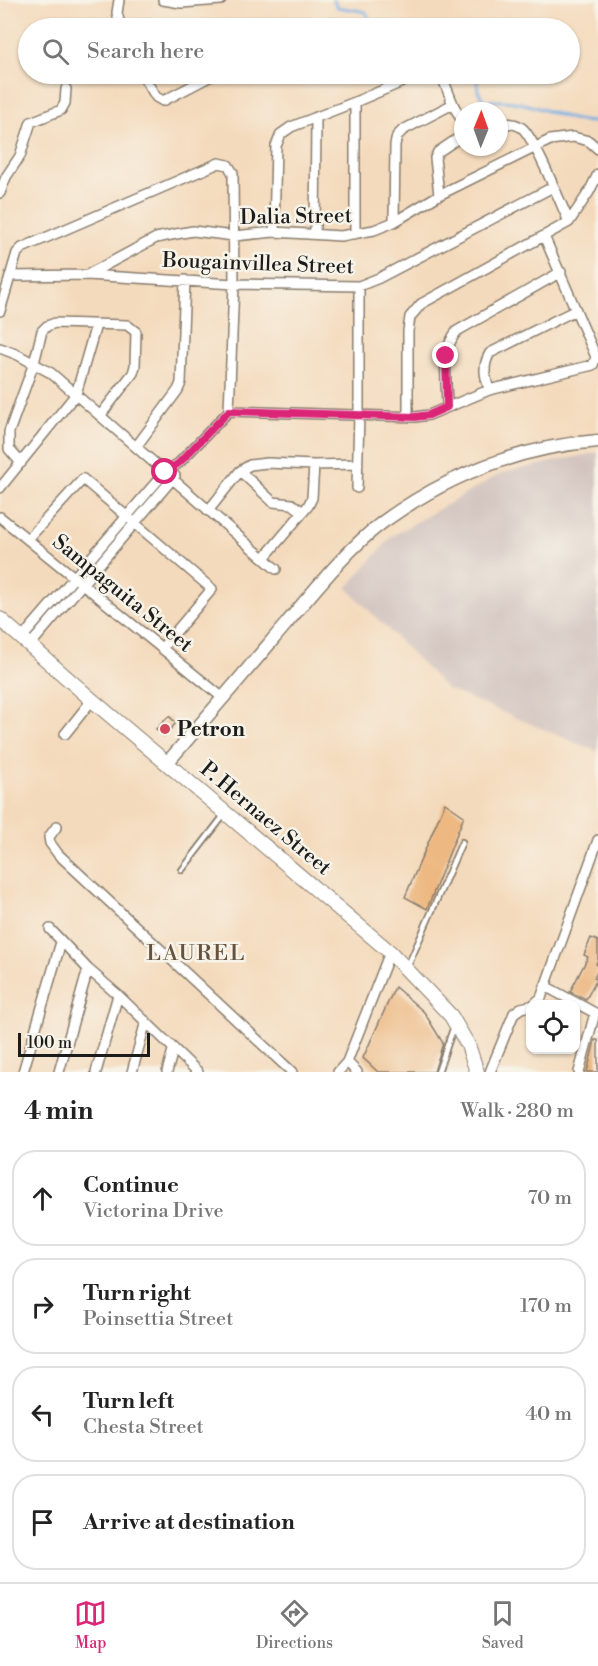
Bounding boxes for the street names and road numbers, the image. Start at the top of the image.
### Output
street label: Dalia Street [240,203,353,231]
street label: Bougainvillea Street [161,248,355,280]
street label: Sampaguita Street [47,529,198,659]
street label: P. Hernaez Street [194,756,337,882]

